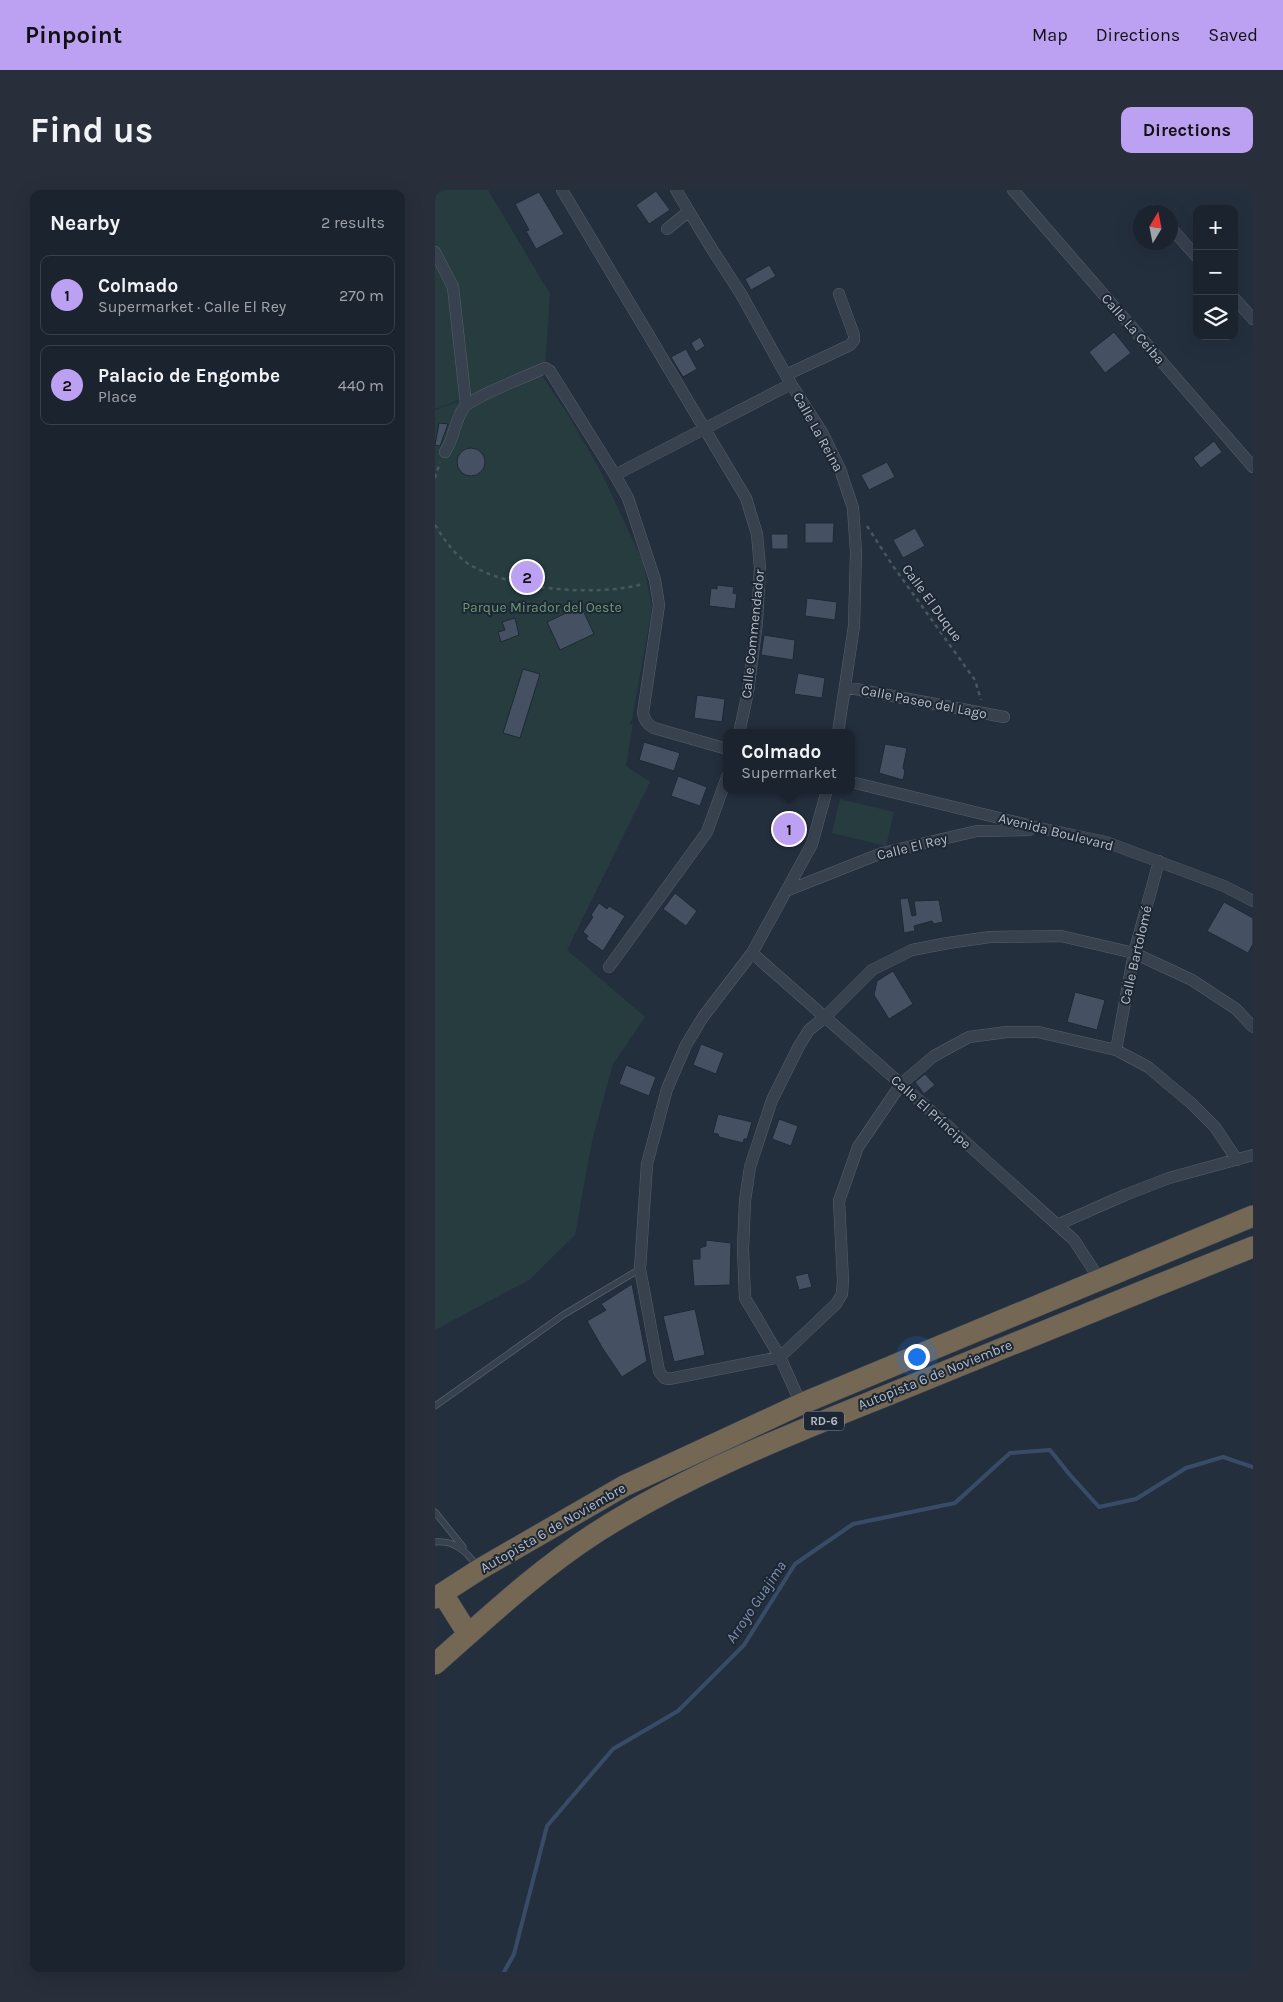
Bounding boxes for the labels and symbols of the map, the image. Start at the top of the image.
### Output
north arrow [1133,205,1178,250]
street label: Calle La Ceiba [1098,290,1168,368]
street label: Calle La Reina [789,389,847,475]
pin: 2 [511,558,543,596]
street label: Calle El Duque [898,561,966,645]
street label: Calle Commendador [738,568,768,699]
park label: Parque Mirador del Oeste [462,599,622,616]
street label: Calle Paseo del Lago [859,681,989,723]
street label: Avenida Boulevard [997,809,1115,855]
pin: 1 [773,810,805,848]
street label: Calle El Rey [875,830,949,864]
street label: Calle Bartolomé [1116,904,1156,1006]
street label: Calle El Príncipe [887,1072,975,1152]
street label: Autopista 6 de Noviembre [855,1336,1015,1414]
your location [904,1344,930,1370]
road number: RD-6 [804,1412,844,1430]
street label: Autopista 6 de Noviembre [477,1479,629,1577]
water label: Arroyo Guajima [722,1557,790,1647]

